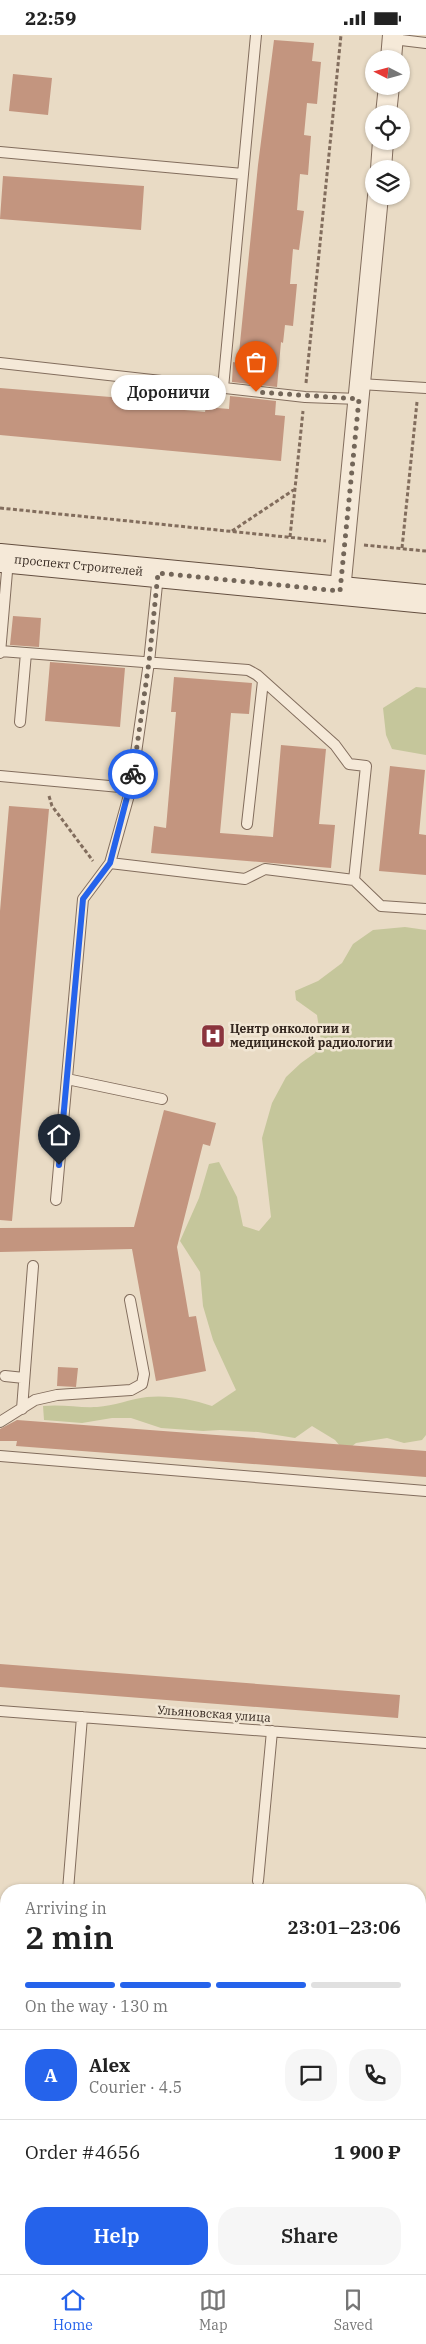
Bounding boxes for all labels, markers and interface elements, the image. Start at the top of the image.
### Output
text: 22:59 [25,6,76,30]
north arrow [365,50,410,95]
map controls [365,50,410,205]
button: locate [365,105,410,150]
button: layers [365,160,410,205]
pin [235,341,277,392]
icon: bag [242,348,270,376]
callout: Дороничи [111,375,226,409]
text: Дороничи [127,382,210,402]
street label: проспект Строителей [14,551,144,579]
courier [108,749,158,799]
icon: bike [119,760,147,788]
place label: Центр онкологии и медицинской радиологии [230,1021,393,1050]
hospital icon: Центр онкологии и медицинской радиологии [200,1023,226,1049]
pin [38,1114,80,1165]
icon: home [45,1121,73,1149]
street label: Ульяновская улица [157,1702,272,1725]
text: Arriving in [25,1898,107,1918]
text: 23:01–23:06 [287,1915,401,1939]
text: 2 min [25,1916,114,1958]
text: On the way · 130 m [25,1996,168,2016]
button: chat [285,2049,337,2101]
button: phone [349,2049,401,2101]
text: Alex [89,2053,130,2077]
text: A [44,2063,58,2087]
text: Courier · 4.5 [89,2077,182,2097]
text: Order #4656 [25,2140,140,2164]
text: 1 900 ₽ [334,2140,401,2164]
button: Help [25,2207,208,2265]
button: Share [218,2207,401,2265]
tab: Home [53,2286,93,2334]
tab: Map [199,2286,228,2334]
tab: Saved [334,2286,373,2334]

